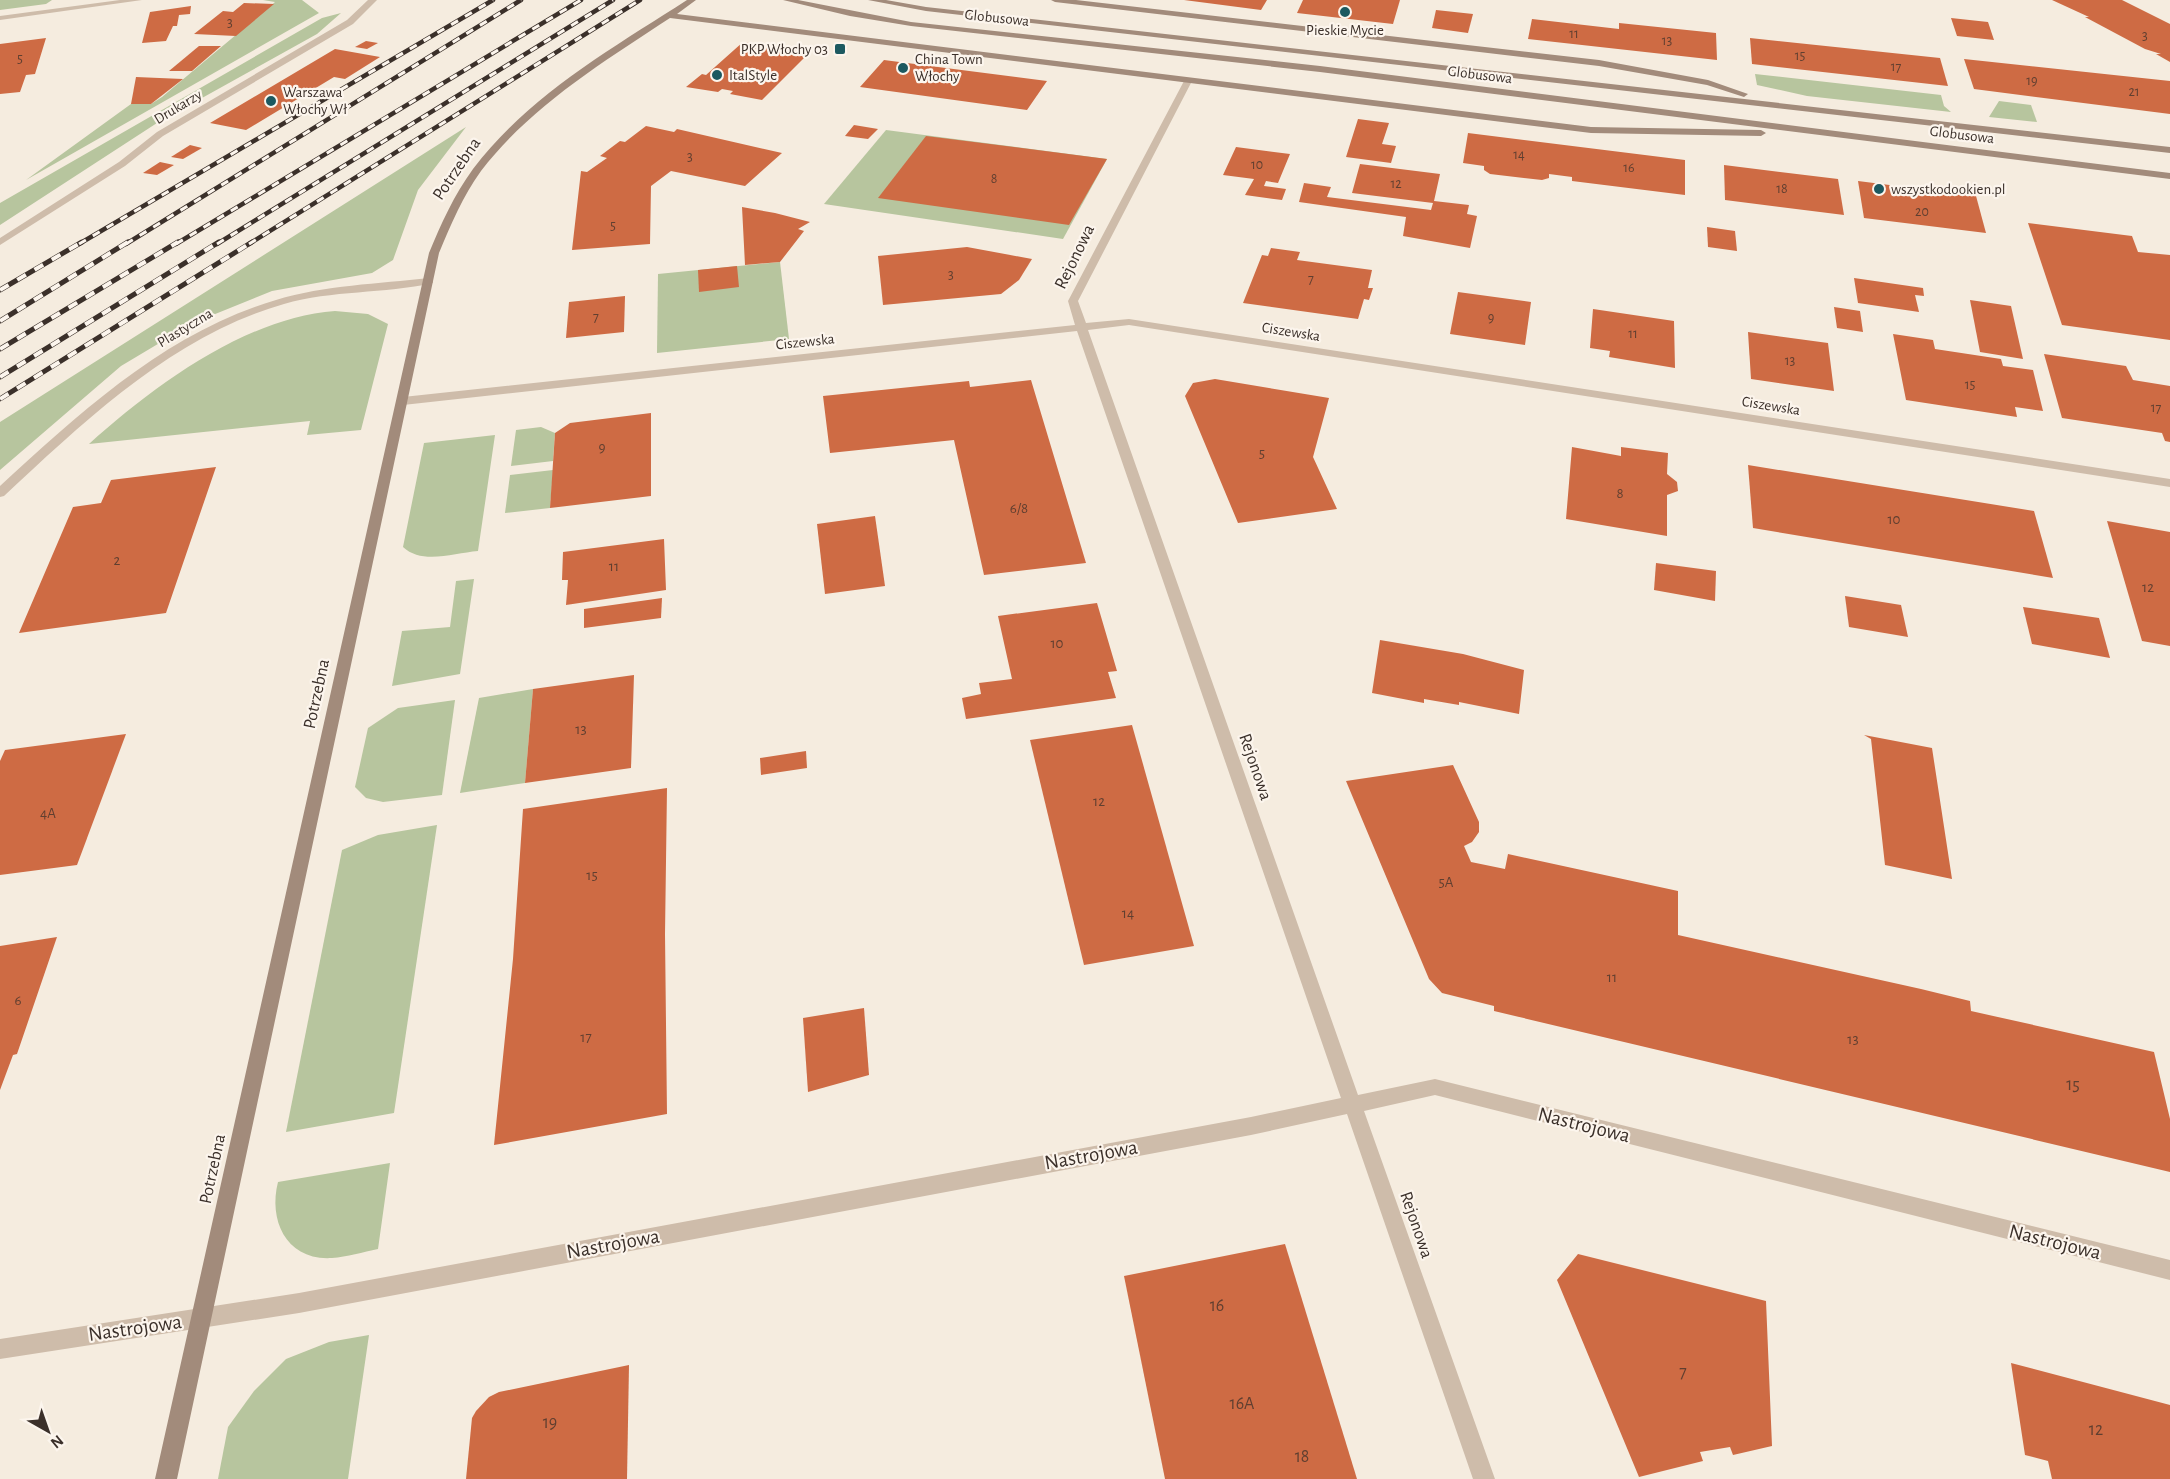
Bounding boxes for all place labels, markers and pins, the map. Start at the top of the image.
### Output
marker: Pieskie Mycie [1338,5,1352,19]
place label: Pieskie Mycie [1306,23,1384,38]
place label: PKP Włochy 03 [741,42,828,57]
marker: PKP Włochy 03 [833,42,847,56]
place label: China Town Włochy [915,52,983,84]
marker: China Town Włochy [896,61,910,75]
marker: ItalStyle [710,68,724,82]
place label: ItalStyle [729,68,777,83]
place label: Warszawa Włochy Wł [283,85,347,117]
marker: Warszawa Włochy Wł [264,94,278,108]
marker: wszystkodookien.pl [1872,182,1886,196]
place label: wszystkodookien.pl [1891,182,2005,197]

